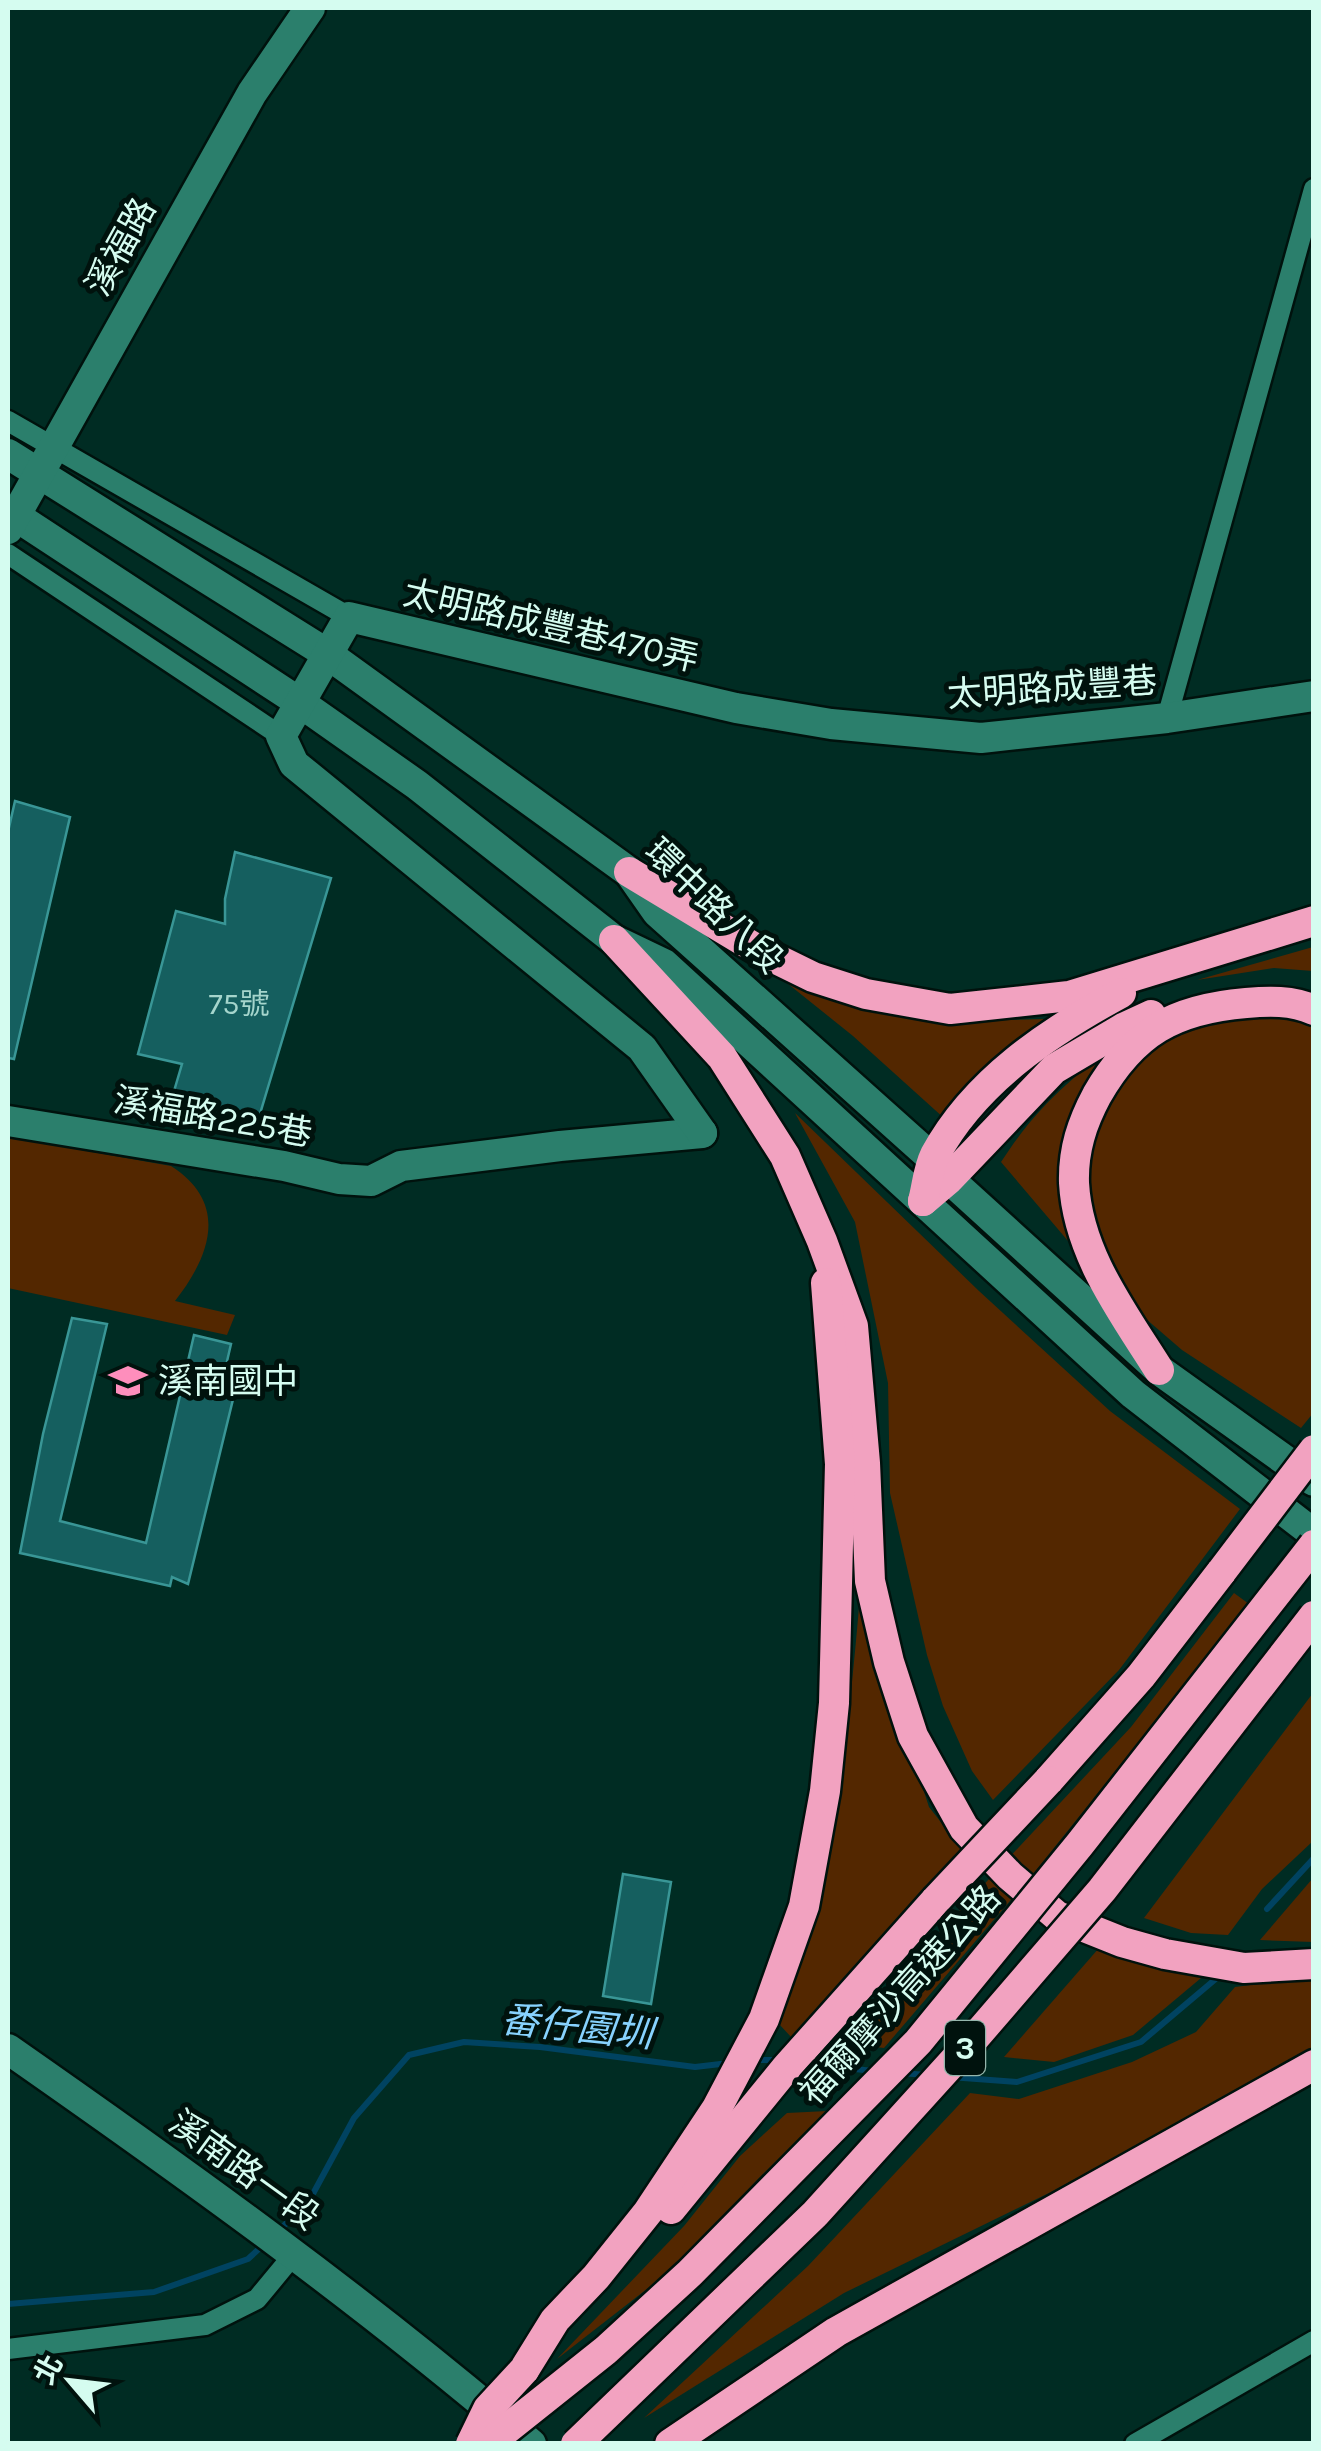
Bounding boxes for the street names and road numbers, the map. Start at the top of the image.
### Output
street label: 溪福路 [78,191,164,303]
street label: 太明路成豐巷470弄 [399,572,703,680]
street label: 太明路成豐巷 [946,660,1158,716]
street label: 環中路八段 [637,830,791,982]
street label: 溪福路225巷 [111,1079,315,1155]
street label: 福爾摩沙高速公路 [791,1877,1009,2113]
road number: 3 [945,2021,985,2075]
street label: 溪南路一段 [161,2102,327,2238]

